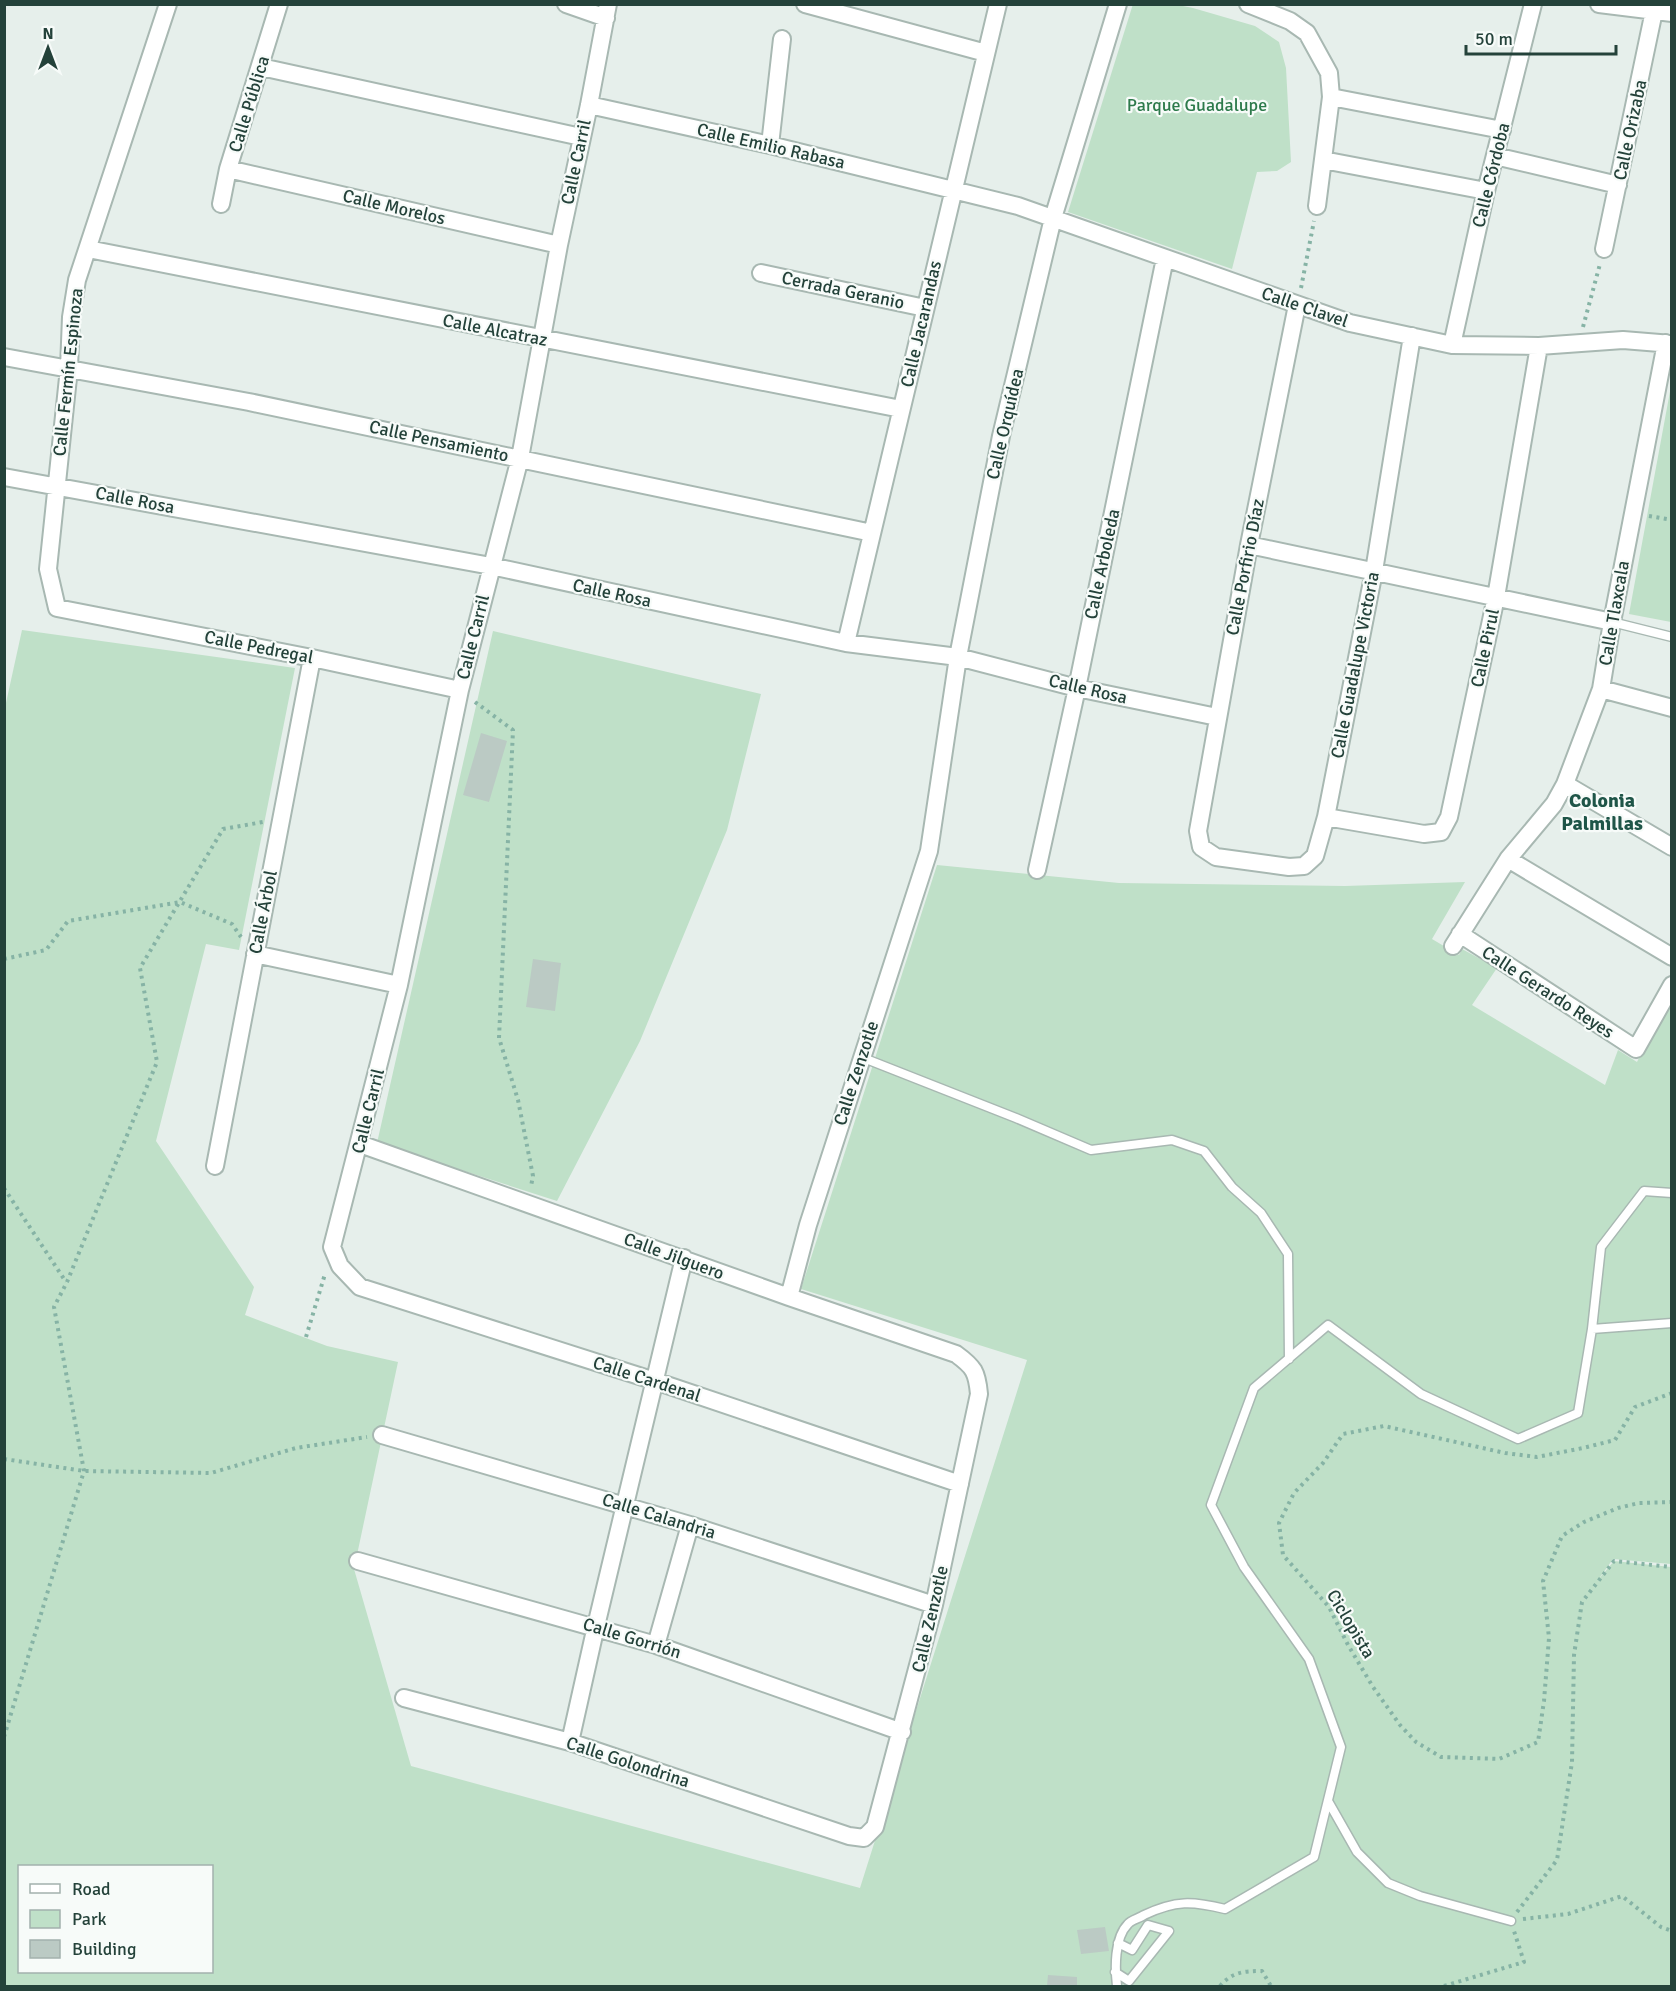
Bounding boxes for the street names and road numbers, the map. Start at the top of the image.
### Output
street label: Calle Pública [224,53,274,155]
street label: Calle Orizaba [1609,78,1651,182]
street label: Calle Carril [556,117,596,207]
street label: Calle Emilio Rabasa [695,118,847,174]
street label: Calle Córdoba [1467,120,1515,230]
street label: Calle Morelos [341,185,448,230]
street label: Calle Jacarandas [896,258,946,389]
street label: Cerrada Geranio [780,266,906,314]
street label: Calle Clavel [1259,282,1351,332]
street label: Calle Fermín Espinoza [48,287,88,457]
street label: Calle Alcatraz [441,309,549,351]
street label: Calle Orquídea [982,366,1028,482]
street label: Calle Pensamiento [367,415,511,467]
street label: Calle Rosa [94,482,176,518]
street label: Calle Porfirio Díaz [1221,497,1269,637]
street label: Calle Arboleda [1080,507,1124,621]
street label: Calle Tlaxcala [1594,559,1634,667]
street label: Calle Guadalupe Victoria [1326,570,1384,760]
street label: Calle Rosa [571,574,653,612]
street label: Calle Carril [452,592,494,682]
street label: Calle Pirul [1466,607,1504,689]
street label: Calle Pedregal [203,626,315,668]
street label: Calle Rosa [1047,669,1129,709]
street label: Calle Árbol [244,868,282,956]
street label: Calle Gerardo Reyes [1478,941,1618,1043]
street label: Calle Zenzotle [829,1018,883,1128]
street label: Calle Carril [347,1066,389,1156]
street label: Calle Jilguero [621,1228,727,1284]
street label: Calle Cardenal [590,1351,704,1407]
street label: Calle Calandria [600,1488,718,1544]
street label: Calle Zenzotle [907,1563,953,1675]
street label: Ciclopista [1322,1586,1380,1662]
street label: Calle Gorrión [580,1613,684,1663]
street label: Calle Golondrina [563,1732,693,1792]

